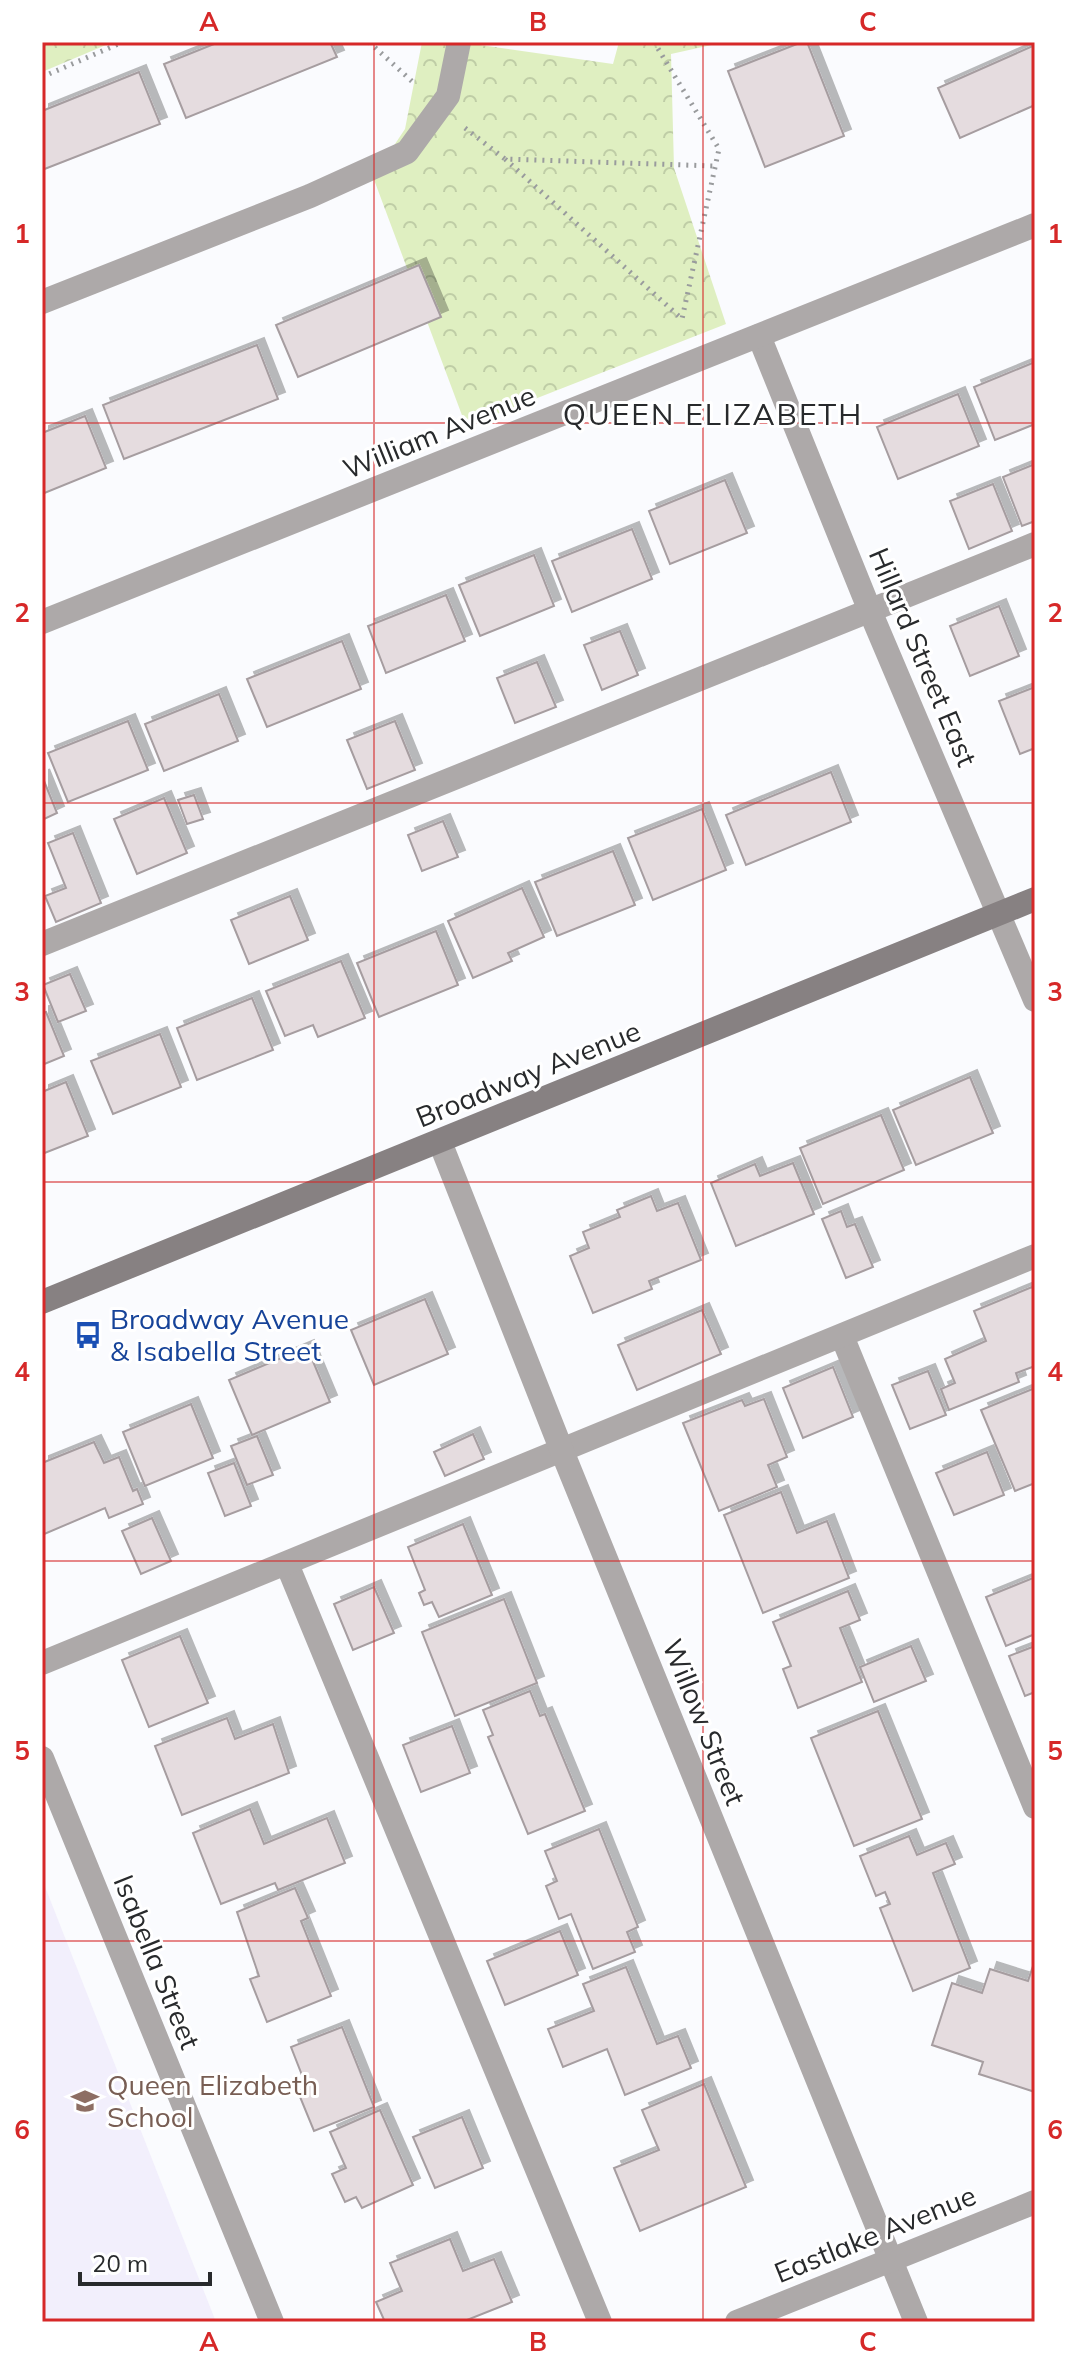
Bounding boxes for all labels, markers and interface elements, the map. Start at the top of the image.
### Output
text: A [199,5,219,38]
text: B [529,5,547,38]
text: C [859,5,877,38]
text: 1 [14,217,30,250]
text: 1 [1047,217,1063,250]
street label: William Avenue [338,377,540,486]
district label: QUEEN ELIZABETH [563,395,863,433]
street label: Hillard Street East [862,542,985,771]
text: 2 [14,596,30,629]
text: 2 [1047,596,1063,629]
text: 3 [14,975,30,1008]
text: 3 [1047,975,1063,1008]
street label: Broadway Avenue [410,1013,645,1135]
place label: Broadway Avenue & Isabella Street [110,1301,349,1368]
bus stop icon: Broadway Avenue & Isabella Street [73,1320,103,1350]
text: 4 [14,1355,30,1388]
text: 4 [1047,1355,1063,1388]
street label: Willow Street [655,1634,754,1810]
text: 5 [14,1734,30,1767]
text: 5 [1047,1734,1063,1767]
street label: Isabella Street [107,1870,208,2054]
place label: Queen Elizabeth School [107,2067,318,2134]
school or university icon: Queen Elizabeth School [70,2086,100,2116]
text: 6 [14,2113,30,2146]
text: 6 [1047,2113,1063,2146]
street label: Eastlake Avenue [769,2177,981,2290]
scale bar [80,2236,210,2286]
text: 20 m [92,2248,148,2278]
text: A [199,2325,219,2358]
text: B [529,2325,547,2358]
text: C [859,2325,877,2358]

